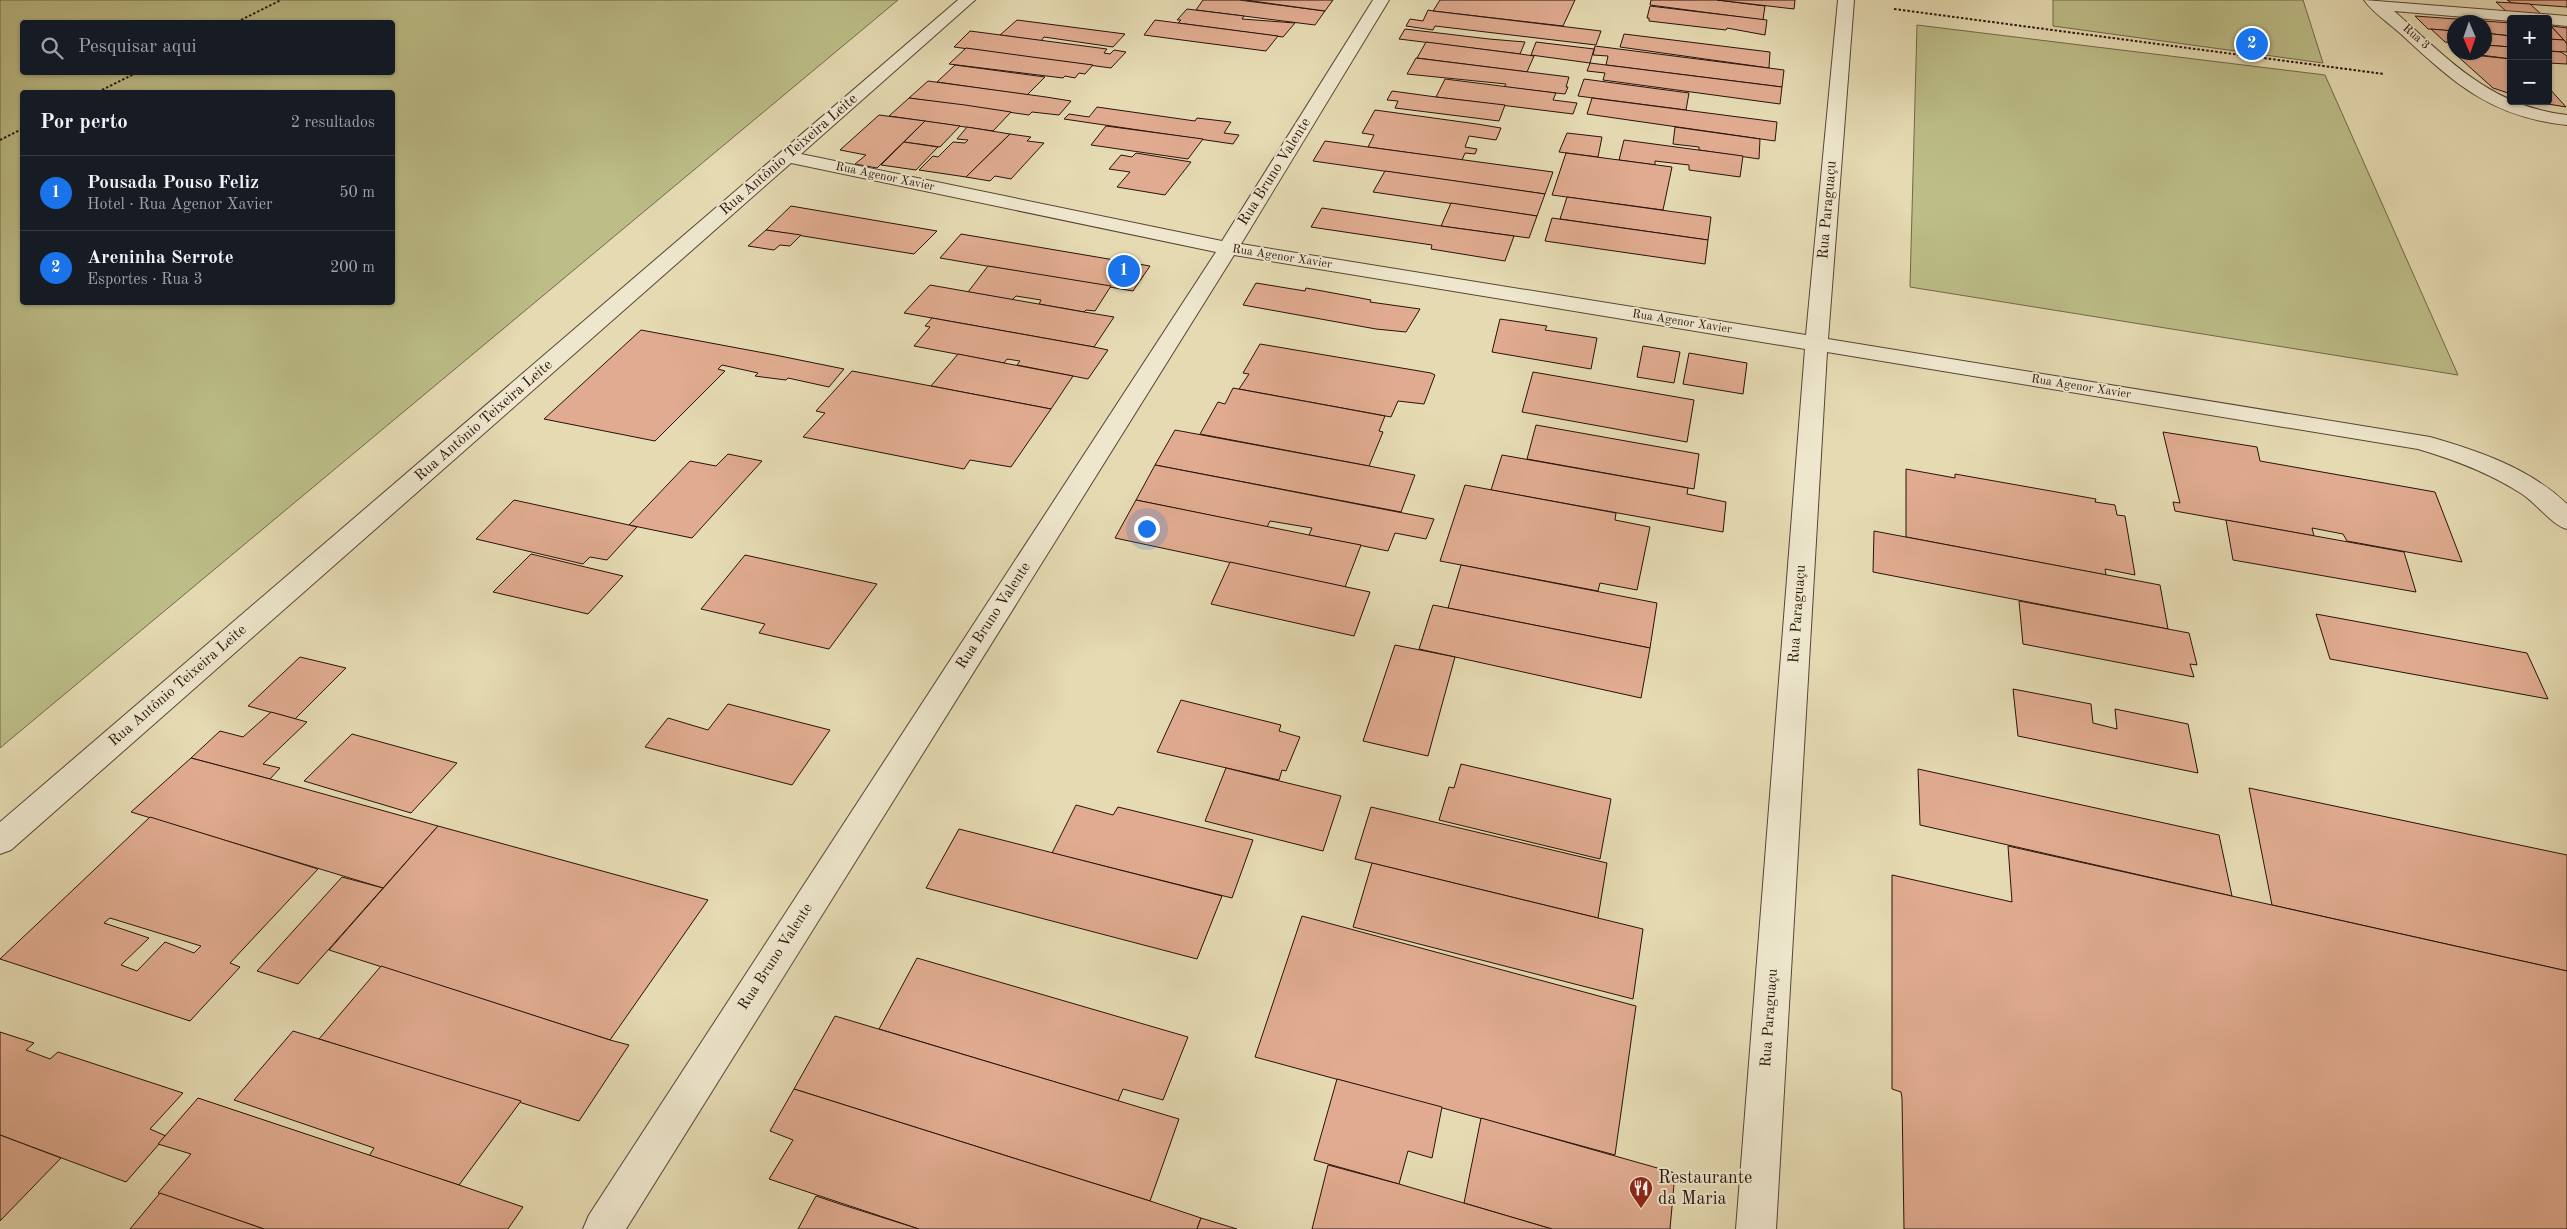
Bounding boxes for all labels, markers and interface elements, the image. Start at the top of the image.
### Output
north arrow [2447,15,2492,60]
map controls [2507,15,2552,105]
button: + [2507,15,2552,60]
search box [20,20,395,75]
street label: Rua 3 [2400,22,2432,52]
pin: 2 [2236,25,2268,63]
icon: search [38,34,66,62]
text: Pesquisar aqui [78,38,197,57]
button: − [2507,60,2552,105]
street label: Rua Antônio Teixeira Leite [718,91,861,219]
text: Por perto [40,112,128,133]
text: 2 resultados [291,115,375,131]
street label: Rua Bruno Valente [1236,116,1314,228]
street label: Rua Paraguaçu [1816,160,1840,260]
street label: Rua Agenor Xavier [834,161,936,193]
text: Pousada Pouso Feliz [87,174,259,193]
text: 1 [51,185,61,201]
text: 50 m [339,185,375,201]
text: Hotel · Rua Agenor Xavier [87,197,273,213]
street label: Rua Agenor Xavier [1231,243,1333,271]
text: Areninha Serrote [87,249,234,268]
pin: 1 [1108,252,1140,290]
text: 2 [51,260,61,276]
text: 200 m [330,260,375,276]
text: Esportes · Rua 3 [87,272,203,288]
street label: Rua Agenor Xavier [1631,308,1733,336]
street label: Rua Antônio Teixeira Leite [413,357,556,485]
street label: Rua Agenor Xavier [2030,373,2132,401]
your location [1134,516,1160,542]
street label: Rua Bruno Valente [954,560,1034,672]
street label: Rua Paraguaçu [1787,564,1809,664]
street label: Rua Antônio Teixeira Leite [107,622,250,750]
street label: Rua Bruno Valente [736,901,816,1013]
street label: Rua Paraguaçu [1759,968,1781,1068]
place label: Restaurante da Maria [1658,1169,1752,1208]
restaurant icon: Restaurante da Maria [1628,1175,1654,1209]

